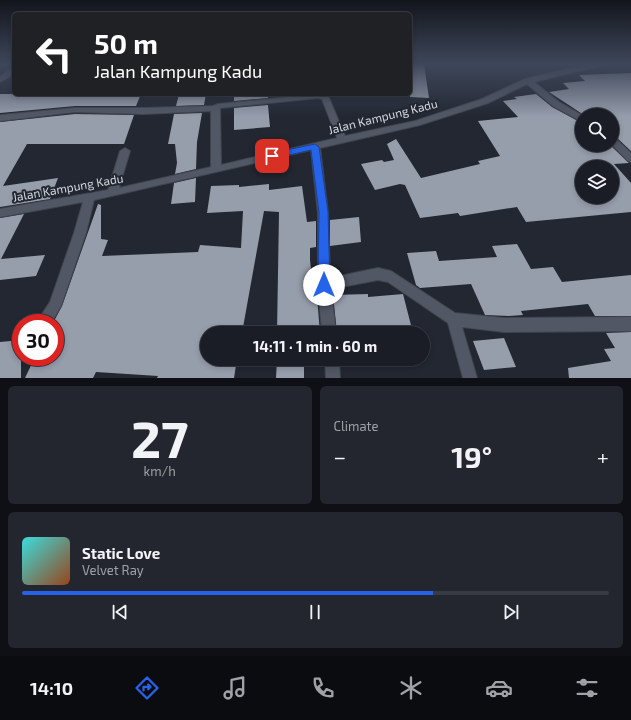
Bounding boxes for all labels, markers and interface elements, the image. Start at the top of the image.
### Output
text: 50 m [94,26,158,60]
icon: left [28,28,80,80]
text: Jalan Kampung Kadu [94,60,262,82]
street label: Jalan Kampung Kadu [327,96,439,136]
map controls [575,108,619,204]
button: search [575,108,619,152]
pin [255,139,289,173]
icon: arrive [261,145,283,167]
button: layers [575,160,619,204]
street label: Jalan Kampung Kadu [11,170,124,204]
position arrow [303,264,345,306]
speed limit sign: 30 [12,314,64,366]
text: 14:11 · 1 min · 60 m [253,337,377,355]
text: 27 [131,406,189,468]
text: Climate [334,418,378,434]
text: 19° [451,438,492,474]
text: − [334,443,346,469]
text: + [597,443,609,469]
text: km/h [144,463,176,479]
text: Static Love [82,544,160,562]
text: Velvet Ray [82,562,144,578]
icon: previous [109,601,131,623]
icon: pause [304,601,326,623]
icon: next [500,601,522,623]
icon: directions [133,674,161,702]
icon: music [221,674,249,702]
icon: phone [309,674,337,702]
icon: climate [397,674,425,702]
icon: car [485,674,513,702]
icon: filters [573,674,601,702]
text: 14:10 [30,677,73,699]

